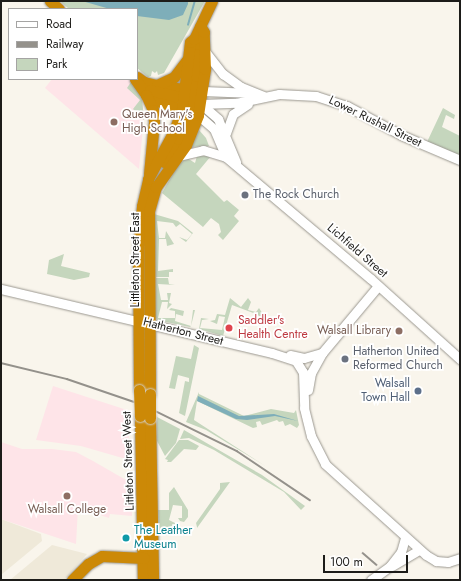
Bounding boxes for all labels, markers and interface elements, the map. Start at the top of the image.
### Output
legend [8,8,138,80]
text: Road [46,15,72,33]
text: Railway [46,35,84,53]
text: Park [46,55,67,73]
street label: Lower Rushall Street [326,93,424,151]
place label: Queen Mary's High School [122,108,192,136]
marker: Queen Mary's High School [109,117,119,127]
place label: The Rock Church [253,188,339,202]
marker: The Rock Church [240,190,250,200]
street label: Littleton Street East [129,213,143,307]
street label: Lichfield Street [324,221,390,281]
place label: Saddler's Health Centre [238,314,308,342]
street label: Hatherton Street [142,315,224,349]
marker: Saddler's Health Centre [223,322,235,334]
place label: Walsall Library [317,324,391,338]
marker: Walsall Library [394,326,404,336]
place label: Hatherton United Reformed Church [353,345,443,373]
marker: Hatherton United Reformed Church [340,354,350,364]
place label: Walsall Town Hall [361,377,410,405]
marker: Walsall Town Hall [413,386,423,396]
street label: Littleton Street West [120,411,138,511]
marker: Walsall College [62,491,72,501]
place label: Walsall College [28,503,106,517]
place label: The Leather Museum [134,524,192,552]
marker: The Leather Museum [121,533,131,543]
scale bar [325,547,410,573]
text: 100 m [330,553,363,571]

